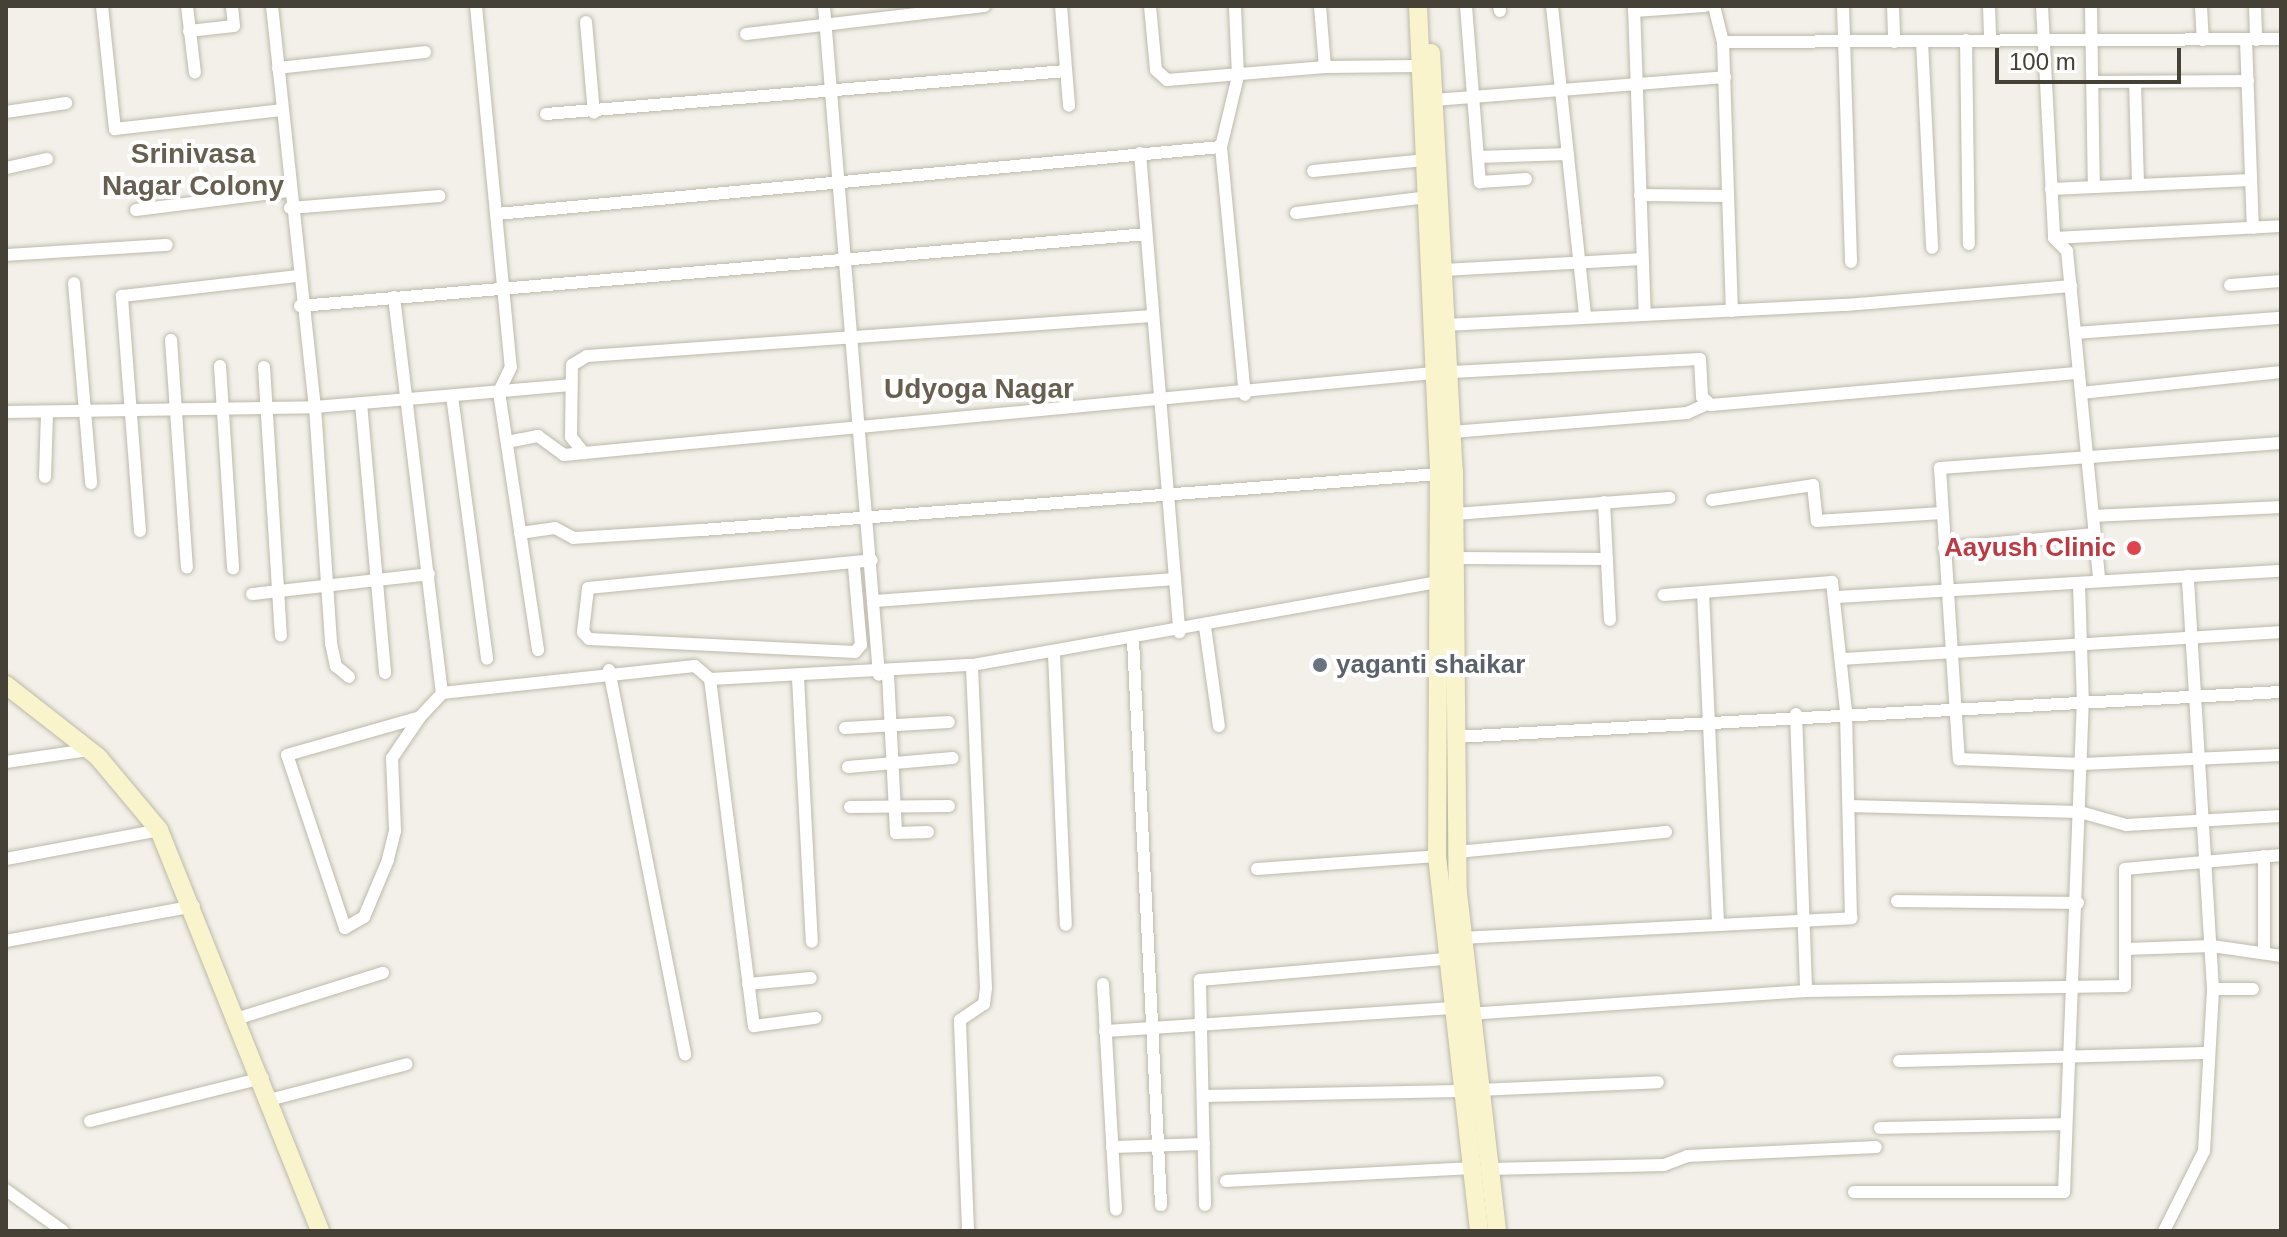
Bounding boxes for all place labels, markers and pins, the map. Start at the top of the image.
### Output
place label: Aayush Clinic [1944,532,2116,564]
marker: Aayush Clinic [2123,537,2145,559]
place label: yaganti shaikar [1336,649,1525,681]
marker: yaganti shaikar [1311,656,1329,674]

